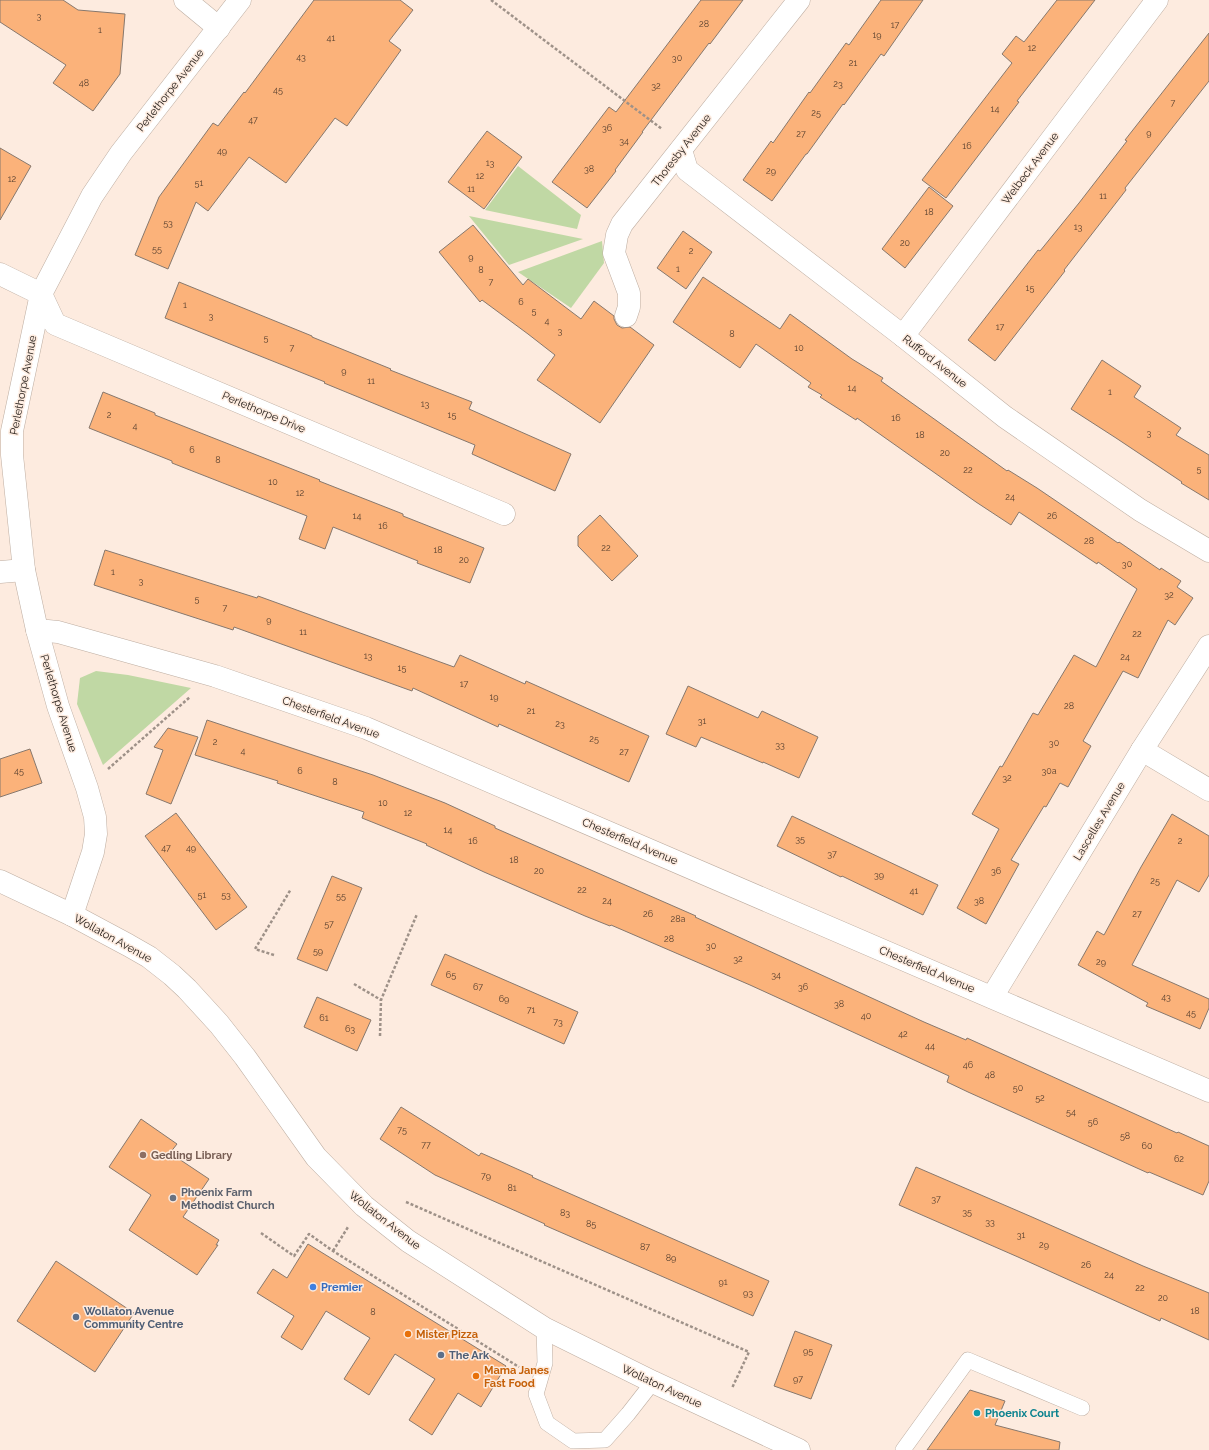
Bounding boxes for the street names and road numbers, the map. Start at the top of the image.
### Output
street label: Perlethorpe Avenue [134,46,207,134]
street label: Thoresby Avenue [649,111,714,189]
street label: Welbeck Avenue [999,129,1062,207]
street label: Rufford Avenue [900,332,970,391]
street label: Perlethorpe Avenue [7,334,40,436]
street label: Perlethorpe Drive [220,389,308,436]
street label: Perlethorpe Avenue [38,653,80,754]
street label: Chesterfield Avenue [280,694,382,741]
street label: Lascelles Avenue [1071,779,1128,863]
street label: Chesterfield Avenue [580,815,680,868]
street label: Wollaton Avenue [72,912,154,965]
street label: Chesterfield Avenue [877,943,977,996]
street label: Wollaton Avenue [346,1189,423,1253]
street label: Wollaton Avenue [620,1362,704,1411]

